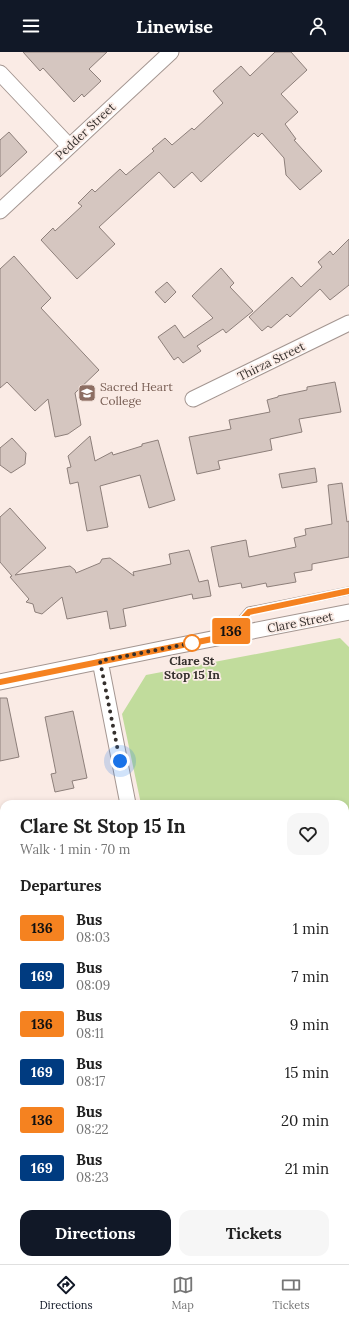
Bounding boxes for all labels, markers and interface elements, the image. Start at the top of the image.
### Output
icon: menu [20,15,42,37]
text: Linewise [136,15,213,38]
icon: person [307,15,329,37]
street label: Pedder Street [52,99,118,163]
street label: Thirza Street [235,338,307,384]
place label: Sacred Heart College [100,379,173,408]
school or university icon: Sacred Heart College [77,383,97,403]
street label: Clare Street [266,608,334,636]
line badge: 136 [208,618,254,644]
text: 136 [220,622,242,640]
marker: Clare St Stop 15 In [183,634,201,652]
place label: Clare St Stop 15 In [164,653,220,682]
your location [110,751,130,771]
button: heart [287,813,329,855]
text: Clare St Stop 15 In [20,814,186,838]
text: Walk · 1 min · 70 m [20,841,130,858]
text: Departures [20,876,101,895]
text: Bus [76,910,102,929]
text: 136 [31,919,53,937]
text: 1 min [293,919,329,938]
text: 08:03 [76,929,110,946]
text: Bus [76,958,102,977]
text: 169 [31,967,53,985]
text: 7 min [291,967,329,986]
text: 08:09 [76,977,110,994]
text: Bus [76,1006,102,1025]
text: 136 [31,1015,53,1033]
text: 9 min [290,1015,329,1034]
text: 08:11 [76,1025,104,1042]
text: Bus [76,1054,102,1073]
text: 169 [31,1063,53,1081]
text: 15 min [285,1063,329,1082]
text: 08:17 [76,1073,105,1090]
text: Bus [76,1102,102,1121]
text: 136 [31,1111,53,1129]
text: 20 min [281,1111,329,1130]
text: 08:22 [76,1121,109,1138]
text: Bus [76,1150,102,1169]
text: 169 [31,1159,53,1177]
text: 21 min [285,1159,329,1178]
text: 08:23 [76,1169,109,1186]
button: Directions [20,1210,171,1256]
button: Tickets [179,1210,329,1256]
tab: Directions [39,1274,93,1312]
tab: Map [171,1274,194,1312]
tab: Tickets [273,1274,310,1312]

